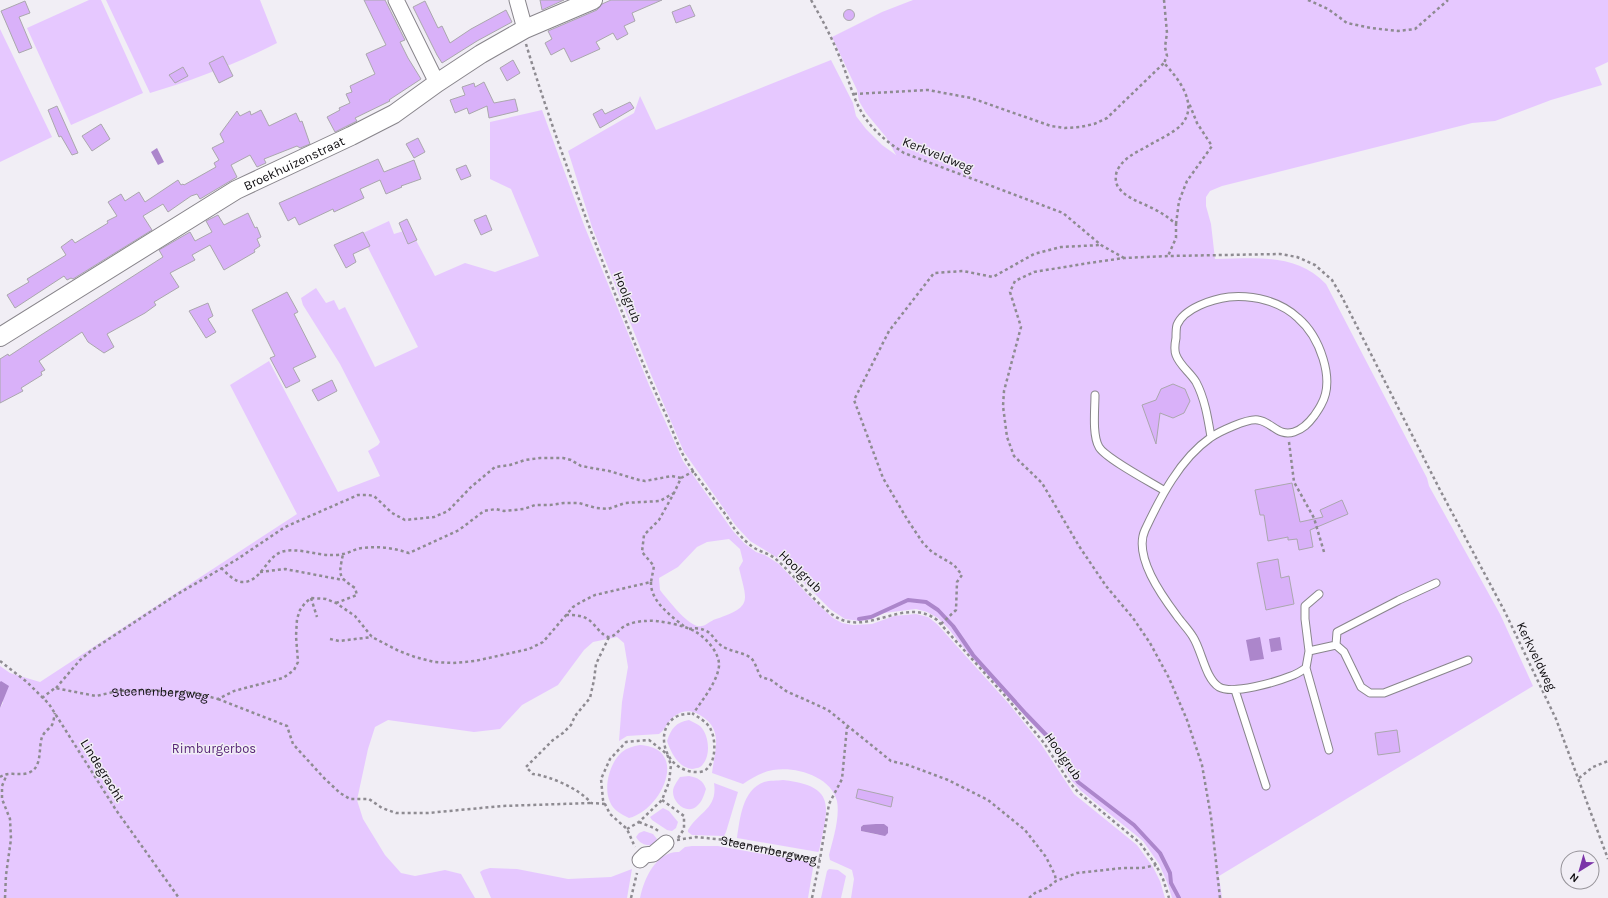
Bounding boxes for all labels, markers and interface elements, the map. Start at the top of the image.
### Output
street label: Broekhuizenstraat [241,133,347,193]
street label: Kerkveldweg [900,134,976,176]
street label: Hoolgrub [610,269,645,325]
street label: Hoolgrub [776,547,825,596]
street label: Kerkveldweg [1513,619,1560,694]
street label: Steenenbergweg [110,683,211,705]
street label: Hoolgrub [1042,730,1085,783]
street label: Lindegracht [77,736,128,804]
park label: Rimburgerbos [172,741,256,756]
street label: Steenenbergweg [720,833,818,867]
north arrow [1560,850,1600,890]
text: N [1567,870,1581,885]

